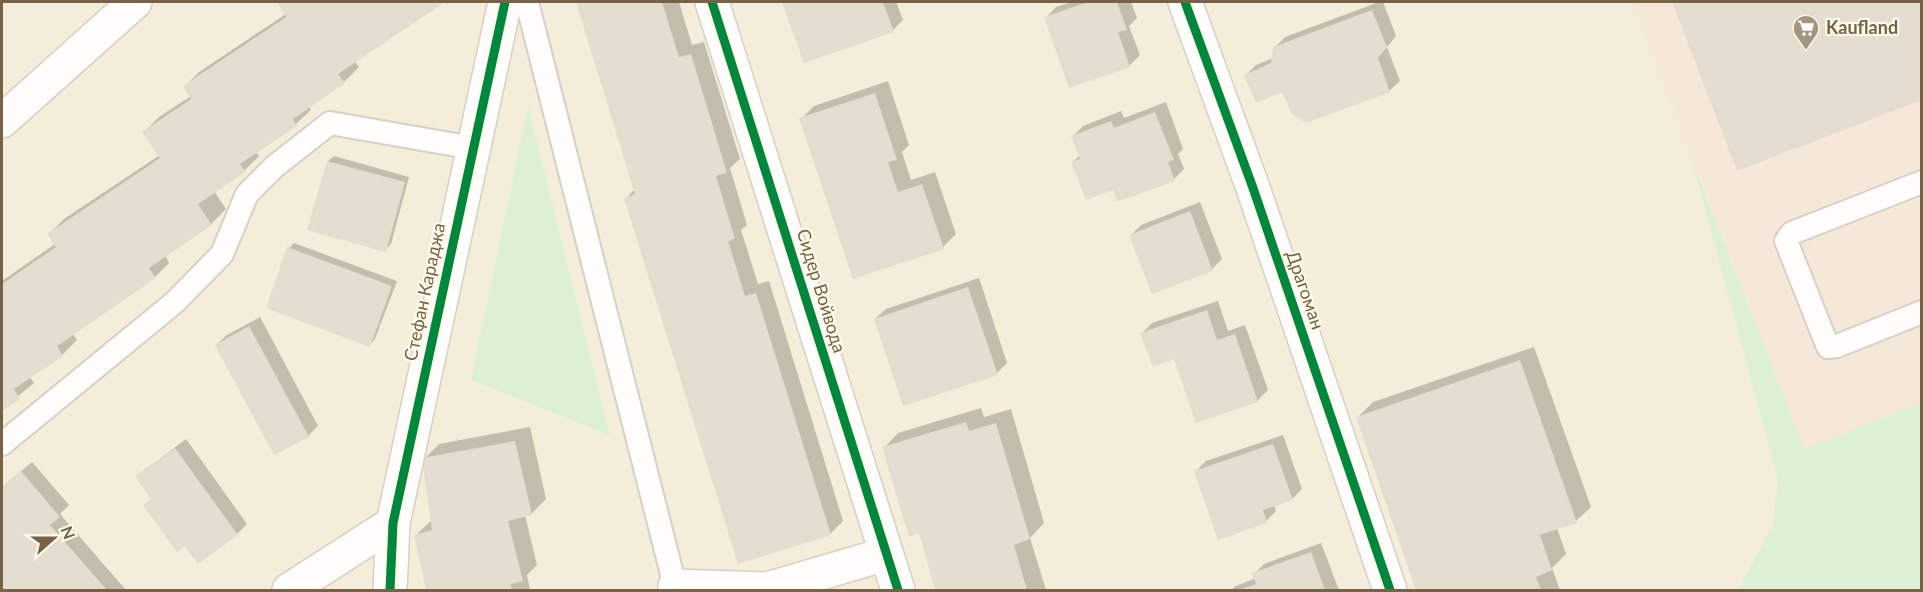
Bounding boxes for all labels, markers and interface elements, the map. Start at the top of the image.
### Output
supermarket icon: Kaufland [1791,13,1821,51]
place label: Kaufland [1826,16,1898,38]
street label: Стефан Караджа [399,221,449,363]
street label: Сидер Войвода [793,226,851,355]
street label: Драгоман [1282,247,1330,332]
north arrow [24,508,84,568]
text: N [57,523,80,542]

